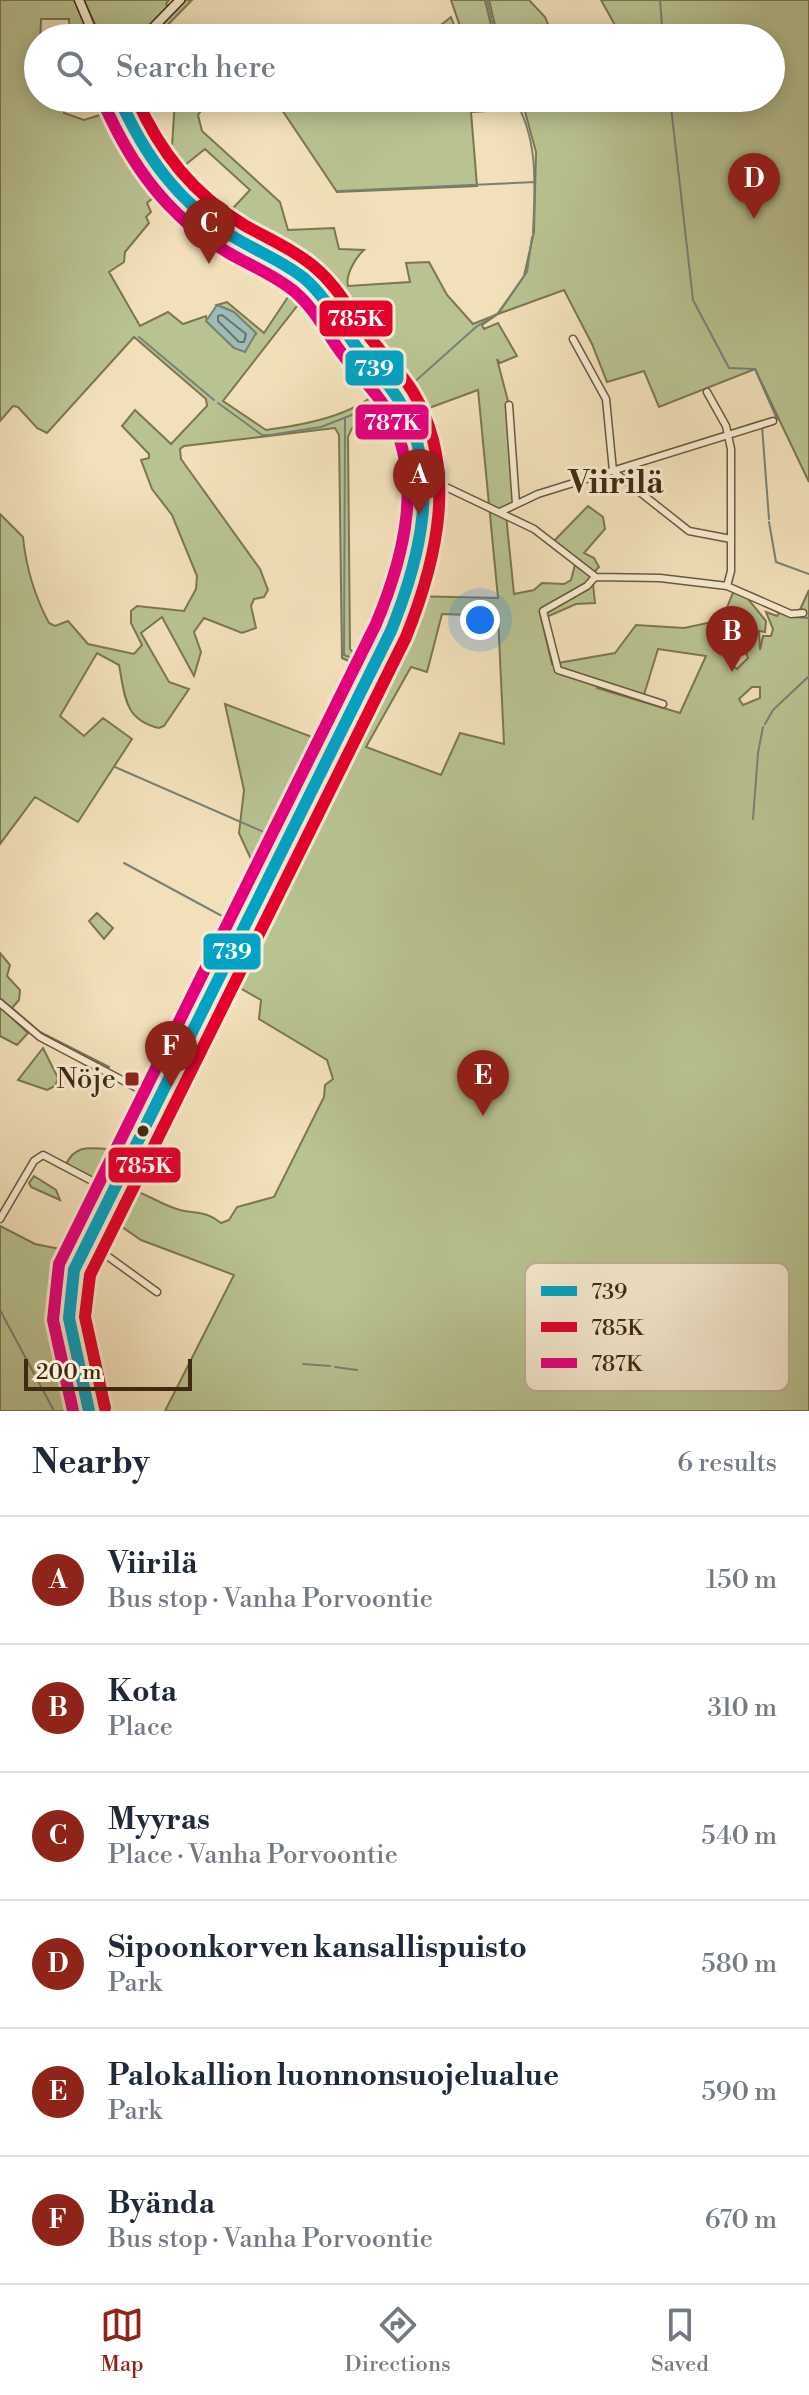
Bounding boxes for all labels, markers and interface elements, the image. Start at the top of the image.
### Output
search box [24,24,785,112]
icon: search [52,46,96,90]
text: Search here [116,49,276,87]
pin: D [728,153,780,219]
pin: C [183,198,235,264]
line badge: 785K [318,299,394,338]
text: 785K [327,306,386,333]
line badge: 739 [344,349,405,387]
text: 739 [354,356,394,383]
line badge: 787K [354,403,430,441]
text: 787K [363,410,422,437]
pin: A [393,449,445,515]
district label: Viirilä [567,463,664,503]
your location [460,600,500,640]
pin: B [706,606,758,672]
line badge: 739 [202,932,262,971]
text: 739 [212,939,252,966]
pin: F [145,1021,197,1087]
pin: E [457,1050,509,1116]
place label: Nöje [56,1062,116,1097]
marker: Nöje [123,1070,141,1088]
unlabelled marker [135,1123,151,1139]
line badge: 785K [107,1146,182,1184]
text: 785K [115,1153,174,1180]
legend [525,1263,789,1391]
text: 739 [591,1279,627,1306]
text: 785K [591,1315,645,1342]
text: 787K [591,1351,644,1378]
scale bar [24,1355,192,1391]
text: 200 m [36,1359,102,1386]
text: Nearby [32,1442,150,1484]
text: 6 results [677,1447,777,1479]
text: Viirilä [108,1545,197,1583]
text: A [49,1564,67,1596]
text: 150 m [706,1564,777,1596]
text: Bus stop · Vanha Porvoontie [108,1583,433,1615]
text: Kota [108,1673,177,1711]
text: B [48,1692,68,1724]
text: 310 m [708,1692,777,1724]
text: Place [108,1711,173,1743]
text: Myyras [108,1801,210,1839]
text: C [49,1820,67,1852]
text: 540 m [701,1820,777,1852]
text: Place · Vanha Porvoontie [108,1839,398,1871]
text: Sipoonkorven kansallispuisto [108,1929,527,1967]
text: D [48,1948,68,1980]
text: 580 m [701,1948,777,1980]
text: Park [108,1967,162,1999]
text: Palokallion luonnonsuojelualue [108,2057,559,2095]
text: E [49,2076,67,2108]
text: 590 m [702,2076,777,2108]
text: Park [108,2095,162,2127]
text: Byända [108,2185,215,2223]
text: F [49,2204,67,2236]
text: 670 m [705,2204,777,2236]
text: Bus stop · Vanha Porvoontie [108,2223,433,2255]
tab: Map [100,2303,144,2378]
tab: Directions [345,2303,451,2378]
tab: Saved [651,2303,709,2378]

